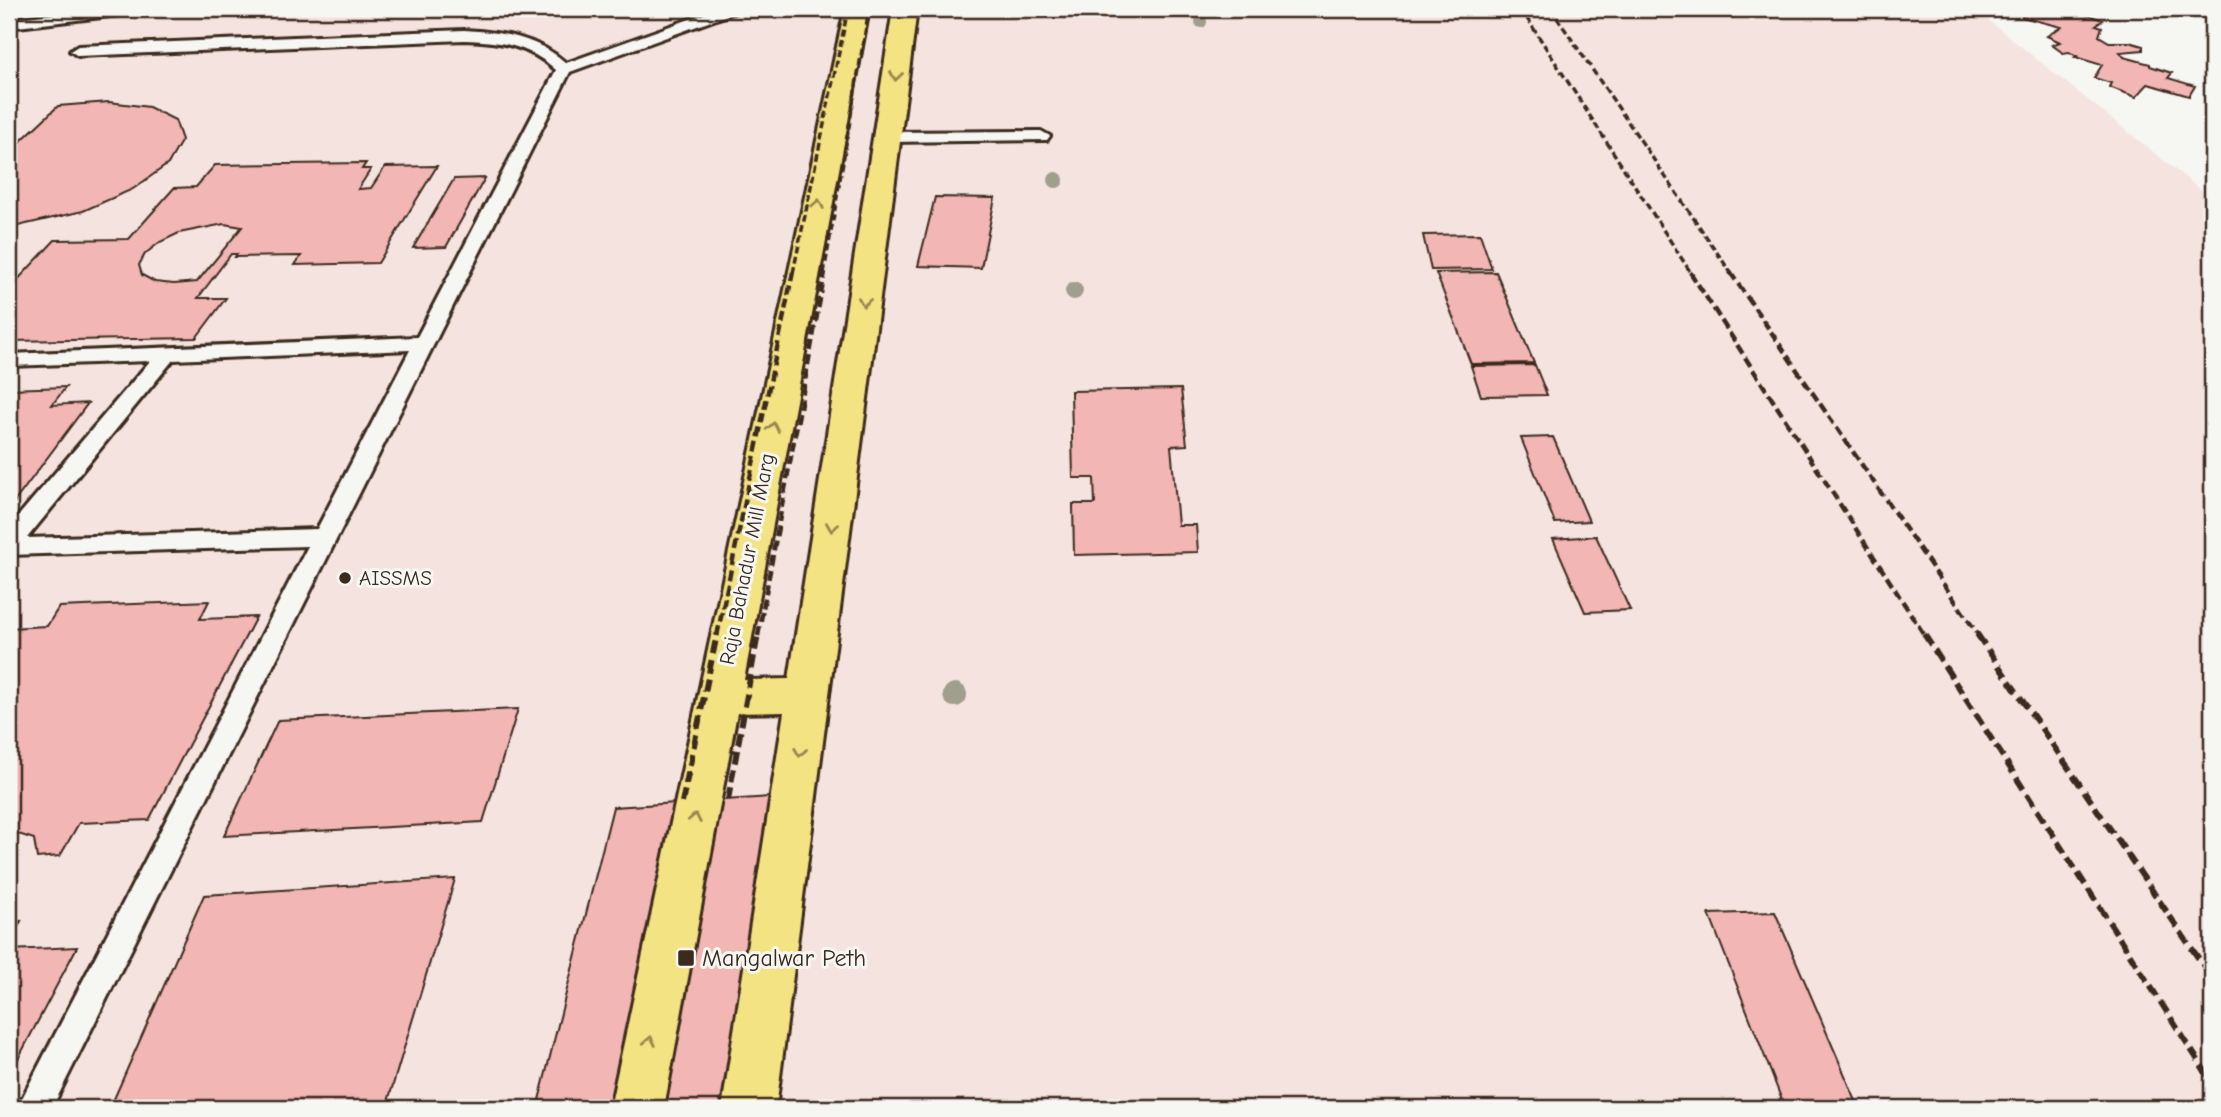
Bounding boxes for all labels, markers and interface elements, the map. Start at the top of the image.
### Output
one-way arrow [888,70,903,82]
one-way arrow [810,198,825,210]
one-way arrow [857,296,872,307]
one-way arrow [765,421,780,433]
street label: Raja Bahadur Mill Marg [715,451,779,667]
one-way arrow [824,521,839,533]
place label: AISSMS [359,566,432,590]
marker: AISSMS [337,570,353,586]
one-way arrow [792,746,807,758]
one-way arrow [687,812,702,824]
place label: Mangalwar Peth [702,944,866,972]
marker: Mangalwar Peth [676,948,696,968]
one-way arrow [642,1035,657,1047]

